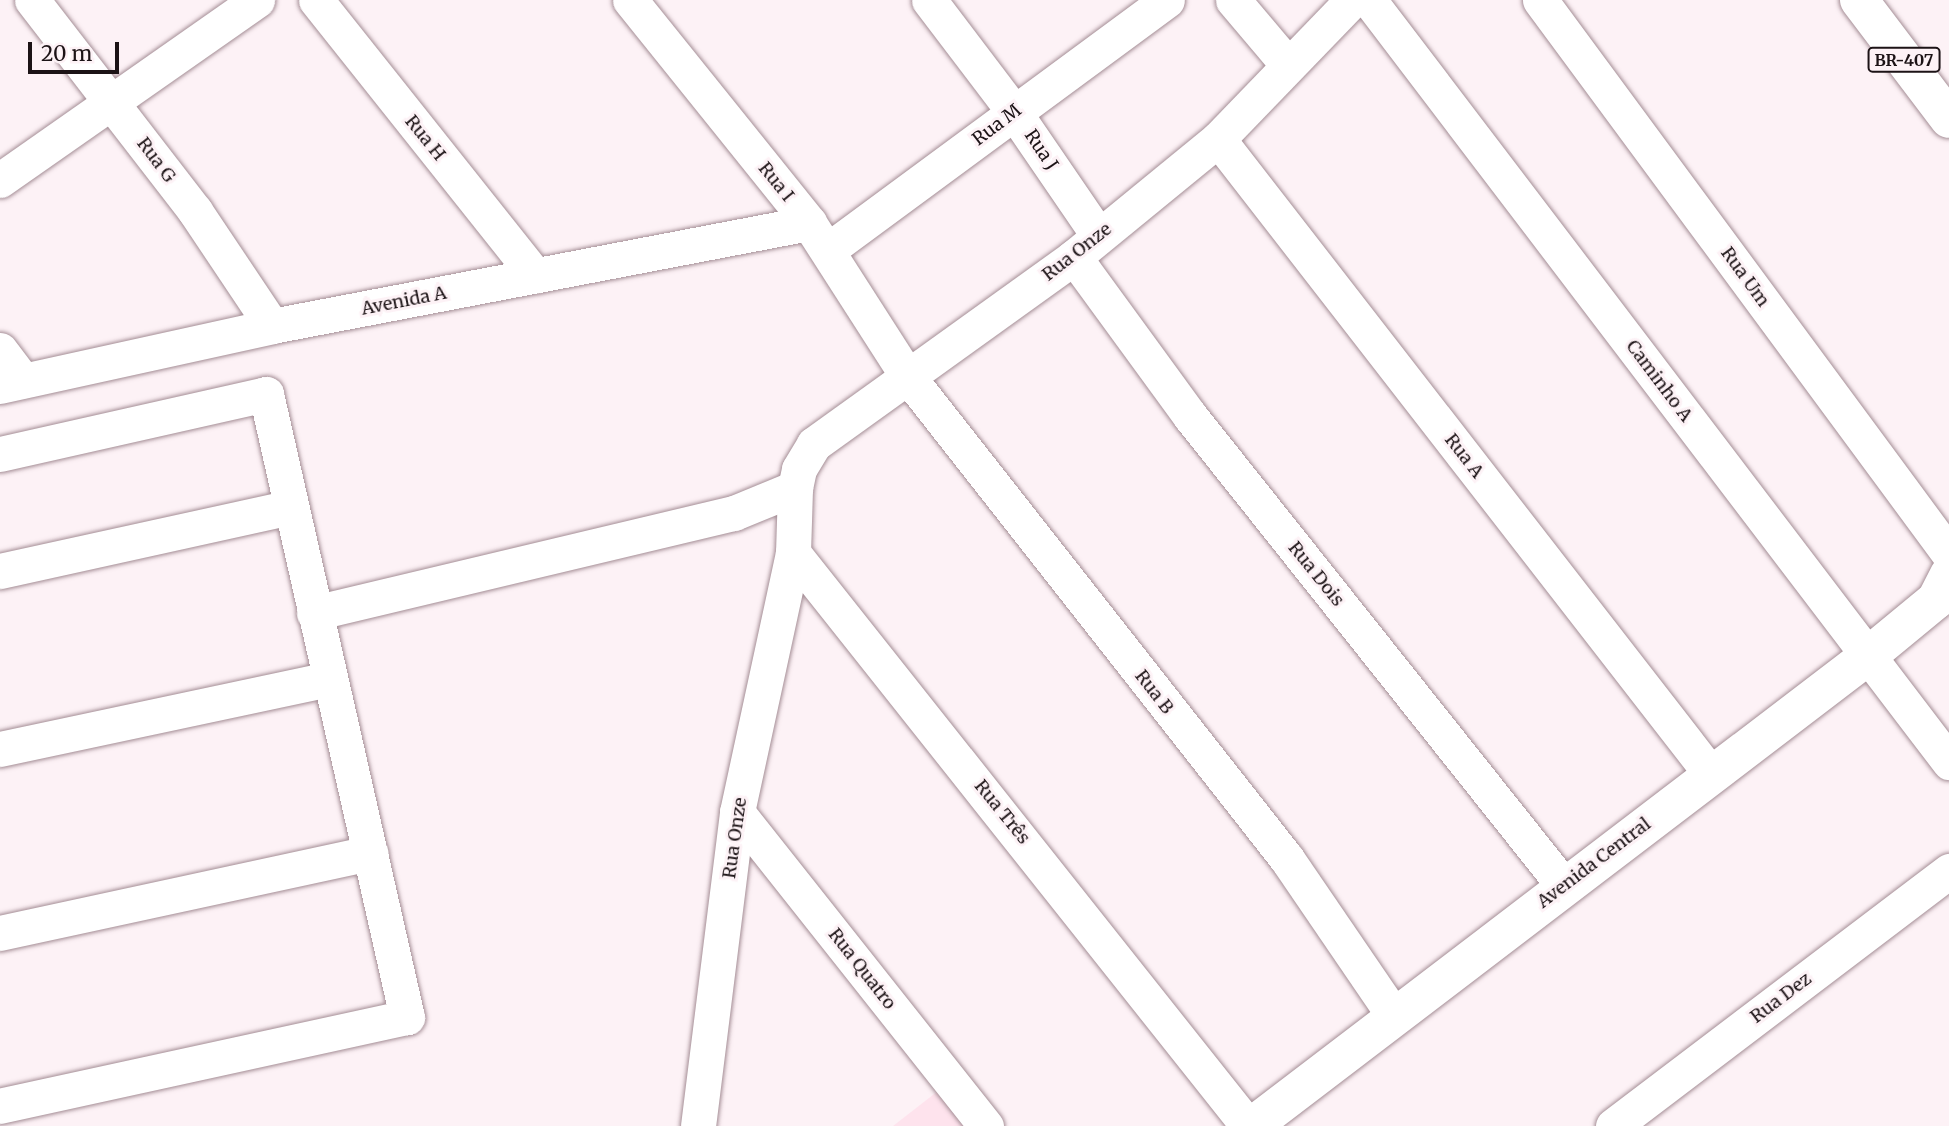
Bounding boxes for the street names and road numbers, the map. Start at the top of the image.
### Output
road number: BR-407 [1867,48,1941,72]
street label: Rua M [968,100,1026,150]
street label: Rua H [400,111,450,165]
street label: Rua J [1020,126,1062,174]
street label: Rua G [132,133,180,187]
street label: Rua I [754,158,798,206]
street label: Rua Onze [1038,218,1116,286]
street label: Rua Um [1716,243,1774,311]
street label: Avenida A [360,282,448,320]
street label: Caminho A [1621,336,1697,426]
street label: Rua A [1440,430,1488,482]
street label: Rua Dois [1284,537,1348,611]
street label: Rua B [1130,666,1178,718]
street label: Rua Três [970,776,1034,848]
street label: Rua Onze [719,796,751,880]
street label: Avenida Central [1533,813,1655,913]
street label: Rua Quatro [824,924,900,1014]
street label: Rua Dez [1746,968,1816,1028]

